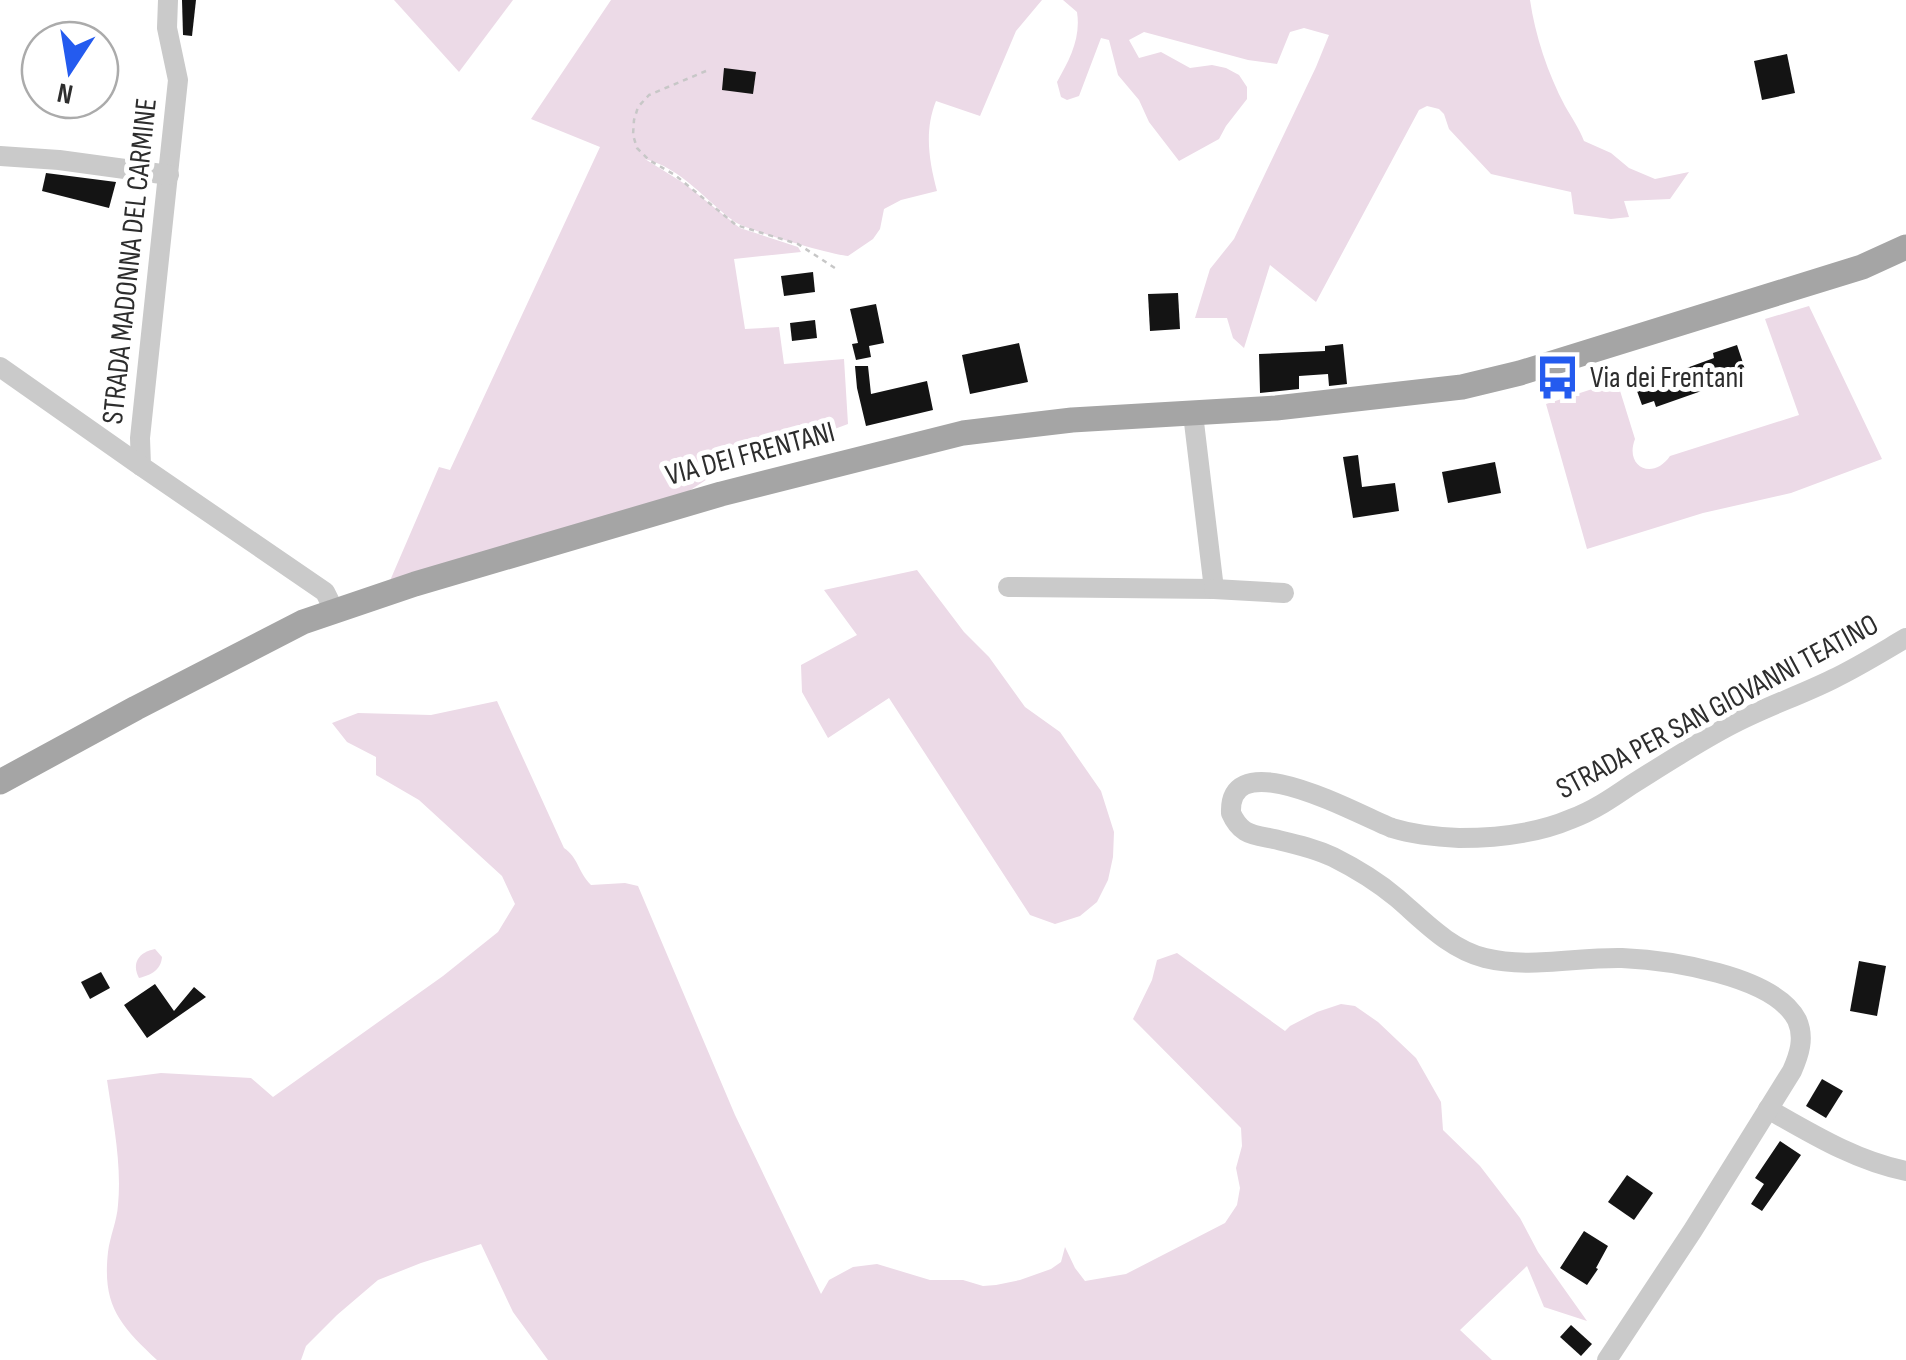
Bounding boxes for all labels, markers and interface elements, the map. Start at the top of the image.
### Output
north arrow [20,20,120,120]
text: N [54,75,76,111]
street label: STRADA MADONNA DEL CARMINE [95,96,165,426]
bus stop icon: Via dei Frentani [1533,353,1581,401]
place label: Via dei Frentani [1590,360,1744,396]
street label: VIA DEI FRENTANI [662,414,839,494]
street label: STRADA PER SAN GIOVANNI TEATINO [1550,607,1885,807]

